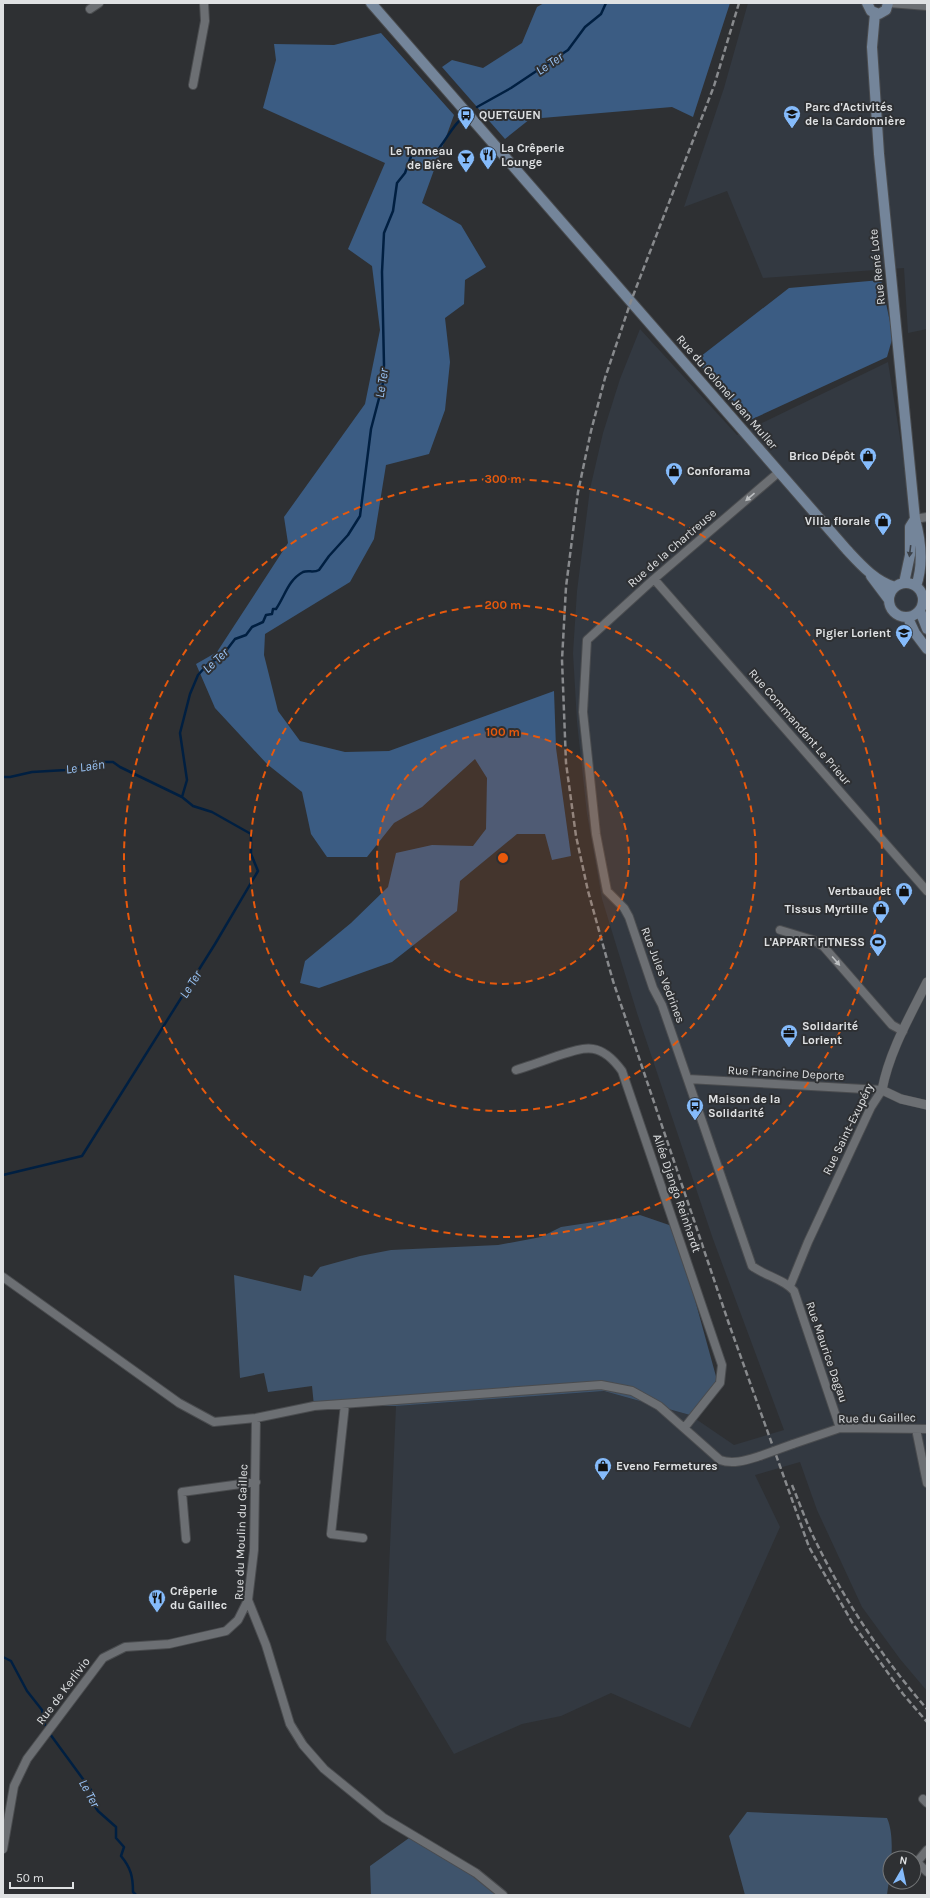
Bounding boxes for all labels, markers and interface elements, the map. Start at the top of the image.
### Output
water label: Le Ter [533,49,566,78]
place label: Parc d'Activités de la Cardonnière [805,100,905,128]
school or university icon: Parc d'Activités de la Cardonnière [782,104,802,129]
bus stop icon: QUETGUEN [456,105,476,130]
place label: QUETGUEN [479,108,541,122]
place label: La Crêperie Lounge [501,141,564,169]
place label: Le Tonneau de Bière [390,144,453,172]
restaurant icon: La Crêperie Lounge [478,145,498,170]
bar icon: Le Tonneau de Bière [456,148,476,173]
street label: Rue René Lote [866,228,888,306]
street label: Rue du Colonel Jean Muller [674,332,781,452]
water label: Le Ter [372,367,391,399]
shop icon: Brico Dépôt [858,446,878,471]
place label: Brico Dépôt [789,449,855,463]
shop icon: Conforama [664,461,684,486]
place label: Conforama [687,464,750,478]
text: 300 m [484,472,522,486]
one-way arrow [744,493,755,502]
street label: Rue de la Chartreuse [625,506,719,590]
shop icon: Villa florale [873,511,893,536]
place label: Villa florale [805,514,870,528]
one-way arrow [907,544,914,557]
text: 200 m [485,598,521,612]
school or university icon: Pigier Lorient [894,623,914,648]
place label: Pigier Lorient [815,626,891,640]
water label: Le Ter [199,644,232,676]
street label: Rue Commandant Le Prieur [746,666,855,788]
text: 100 m [486,725,520,739]
water label: Le Laën [65,756,106,777]
centre of rings [496,851,510,865]
shop icon: Vertbaudet [894,881,914,906]
place label: Vertbaudet [828,884,891,898]
shop icon: Tissus Myrtille [871,899,891,924]
place label: Tissus Myrtille [785,902,868,916]
street label: Rue Jules Vedrines [638,925,688,1025]
sports icon: L'APPART FITNESS [868,932,888,957]
place label: L'APPART FITNESS [764,935,865,949]
one-way arrow [832,956,841,966]
water label: Le Ter [176,967,205,1001]
place label: Solidarité Lorient [802,1019,858,1047]
office icon: Solidarité Lorient [779,1023,799,1048]
street label: Rue Francine Deporte [727,1063,845,1083]
street label: Rue Saint-Exupéry [820,1081,876,1177]
place label: Maison de la Solidarité [708,1092,781,1120]
bus stop icon: Maison de la Solidarité [685,1096,705,1121]
street label: Allée Django Reinhardt [650,1132,704,1255]
street label: Rue Maurice Dagau [803,1300,851,1404]
street label: Rue du Gaillec [838,1410,916,1426]
shop icon: Eveno Fermetures [593,1456,613,1481]
place label: Eveno Fermetures [616,1459,718,1473]
street label: Rue du Moulin du Gaillec [232,1464,250,1600]
place label: Crêperie du Gaillec [170,1584,227,1612]
restaurant icon: Crêperie du Gaillec [147,1588,167,1613]
street label: Rue de Kerlivio [33,1655,93,1727]
water label: Le Ter [76,1777,103,1810]
north arrow [882,1850,922,1890]
text: N [899,1854,908,1868]
scale bar [10,1864,73,1890]
text: 50 m [16,1871,44,1885]

